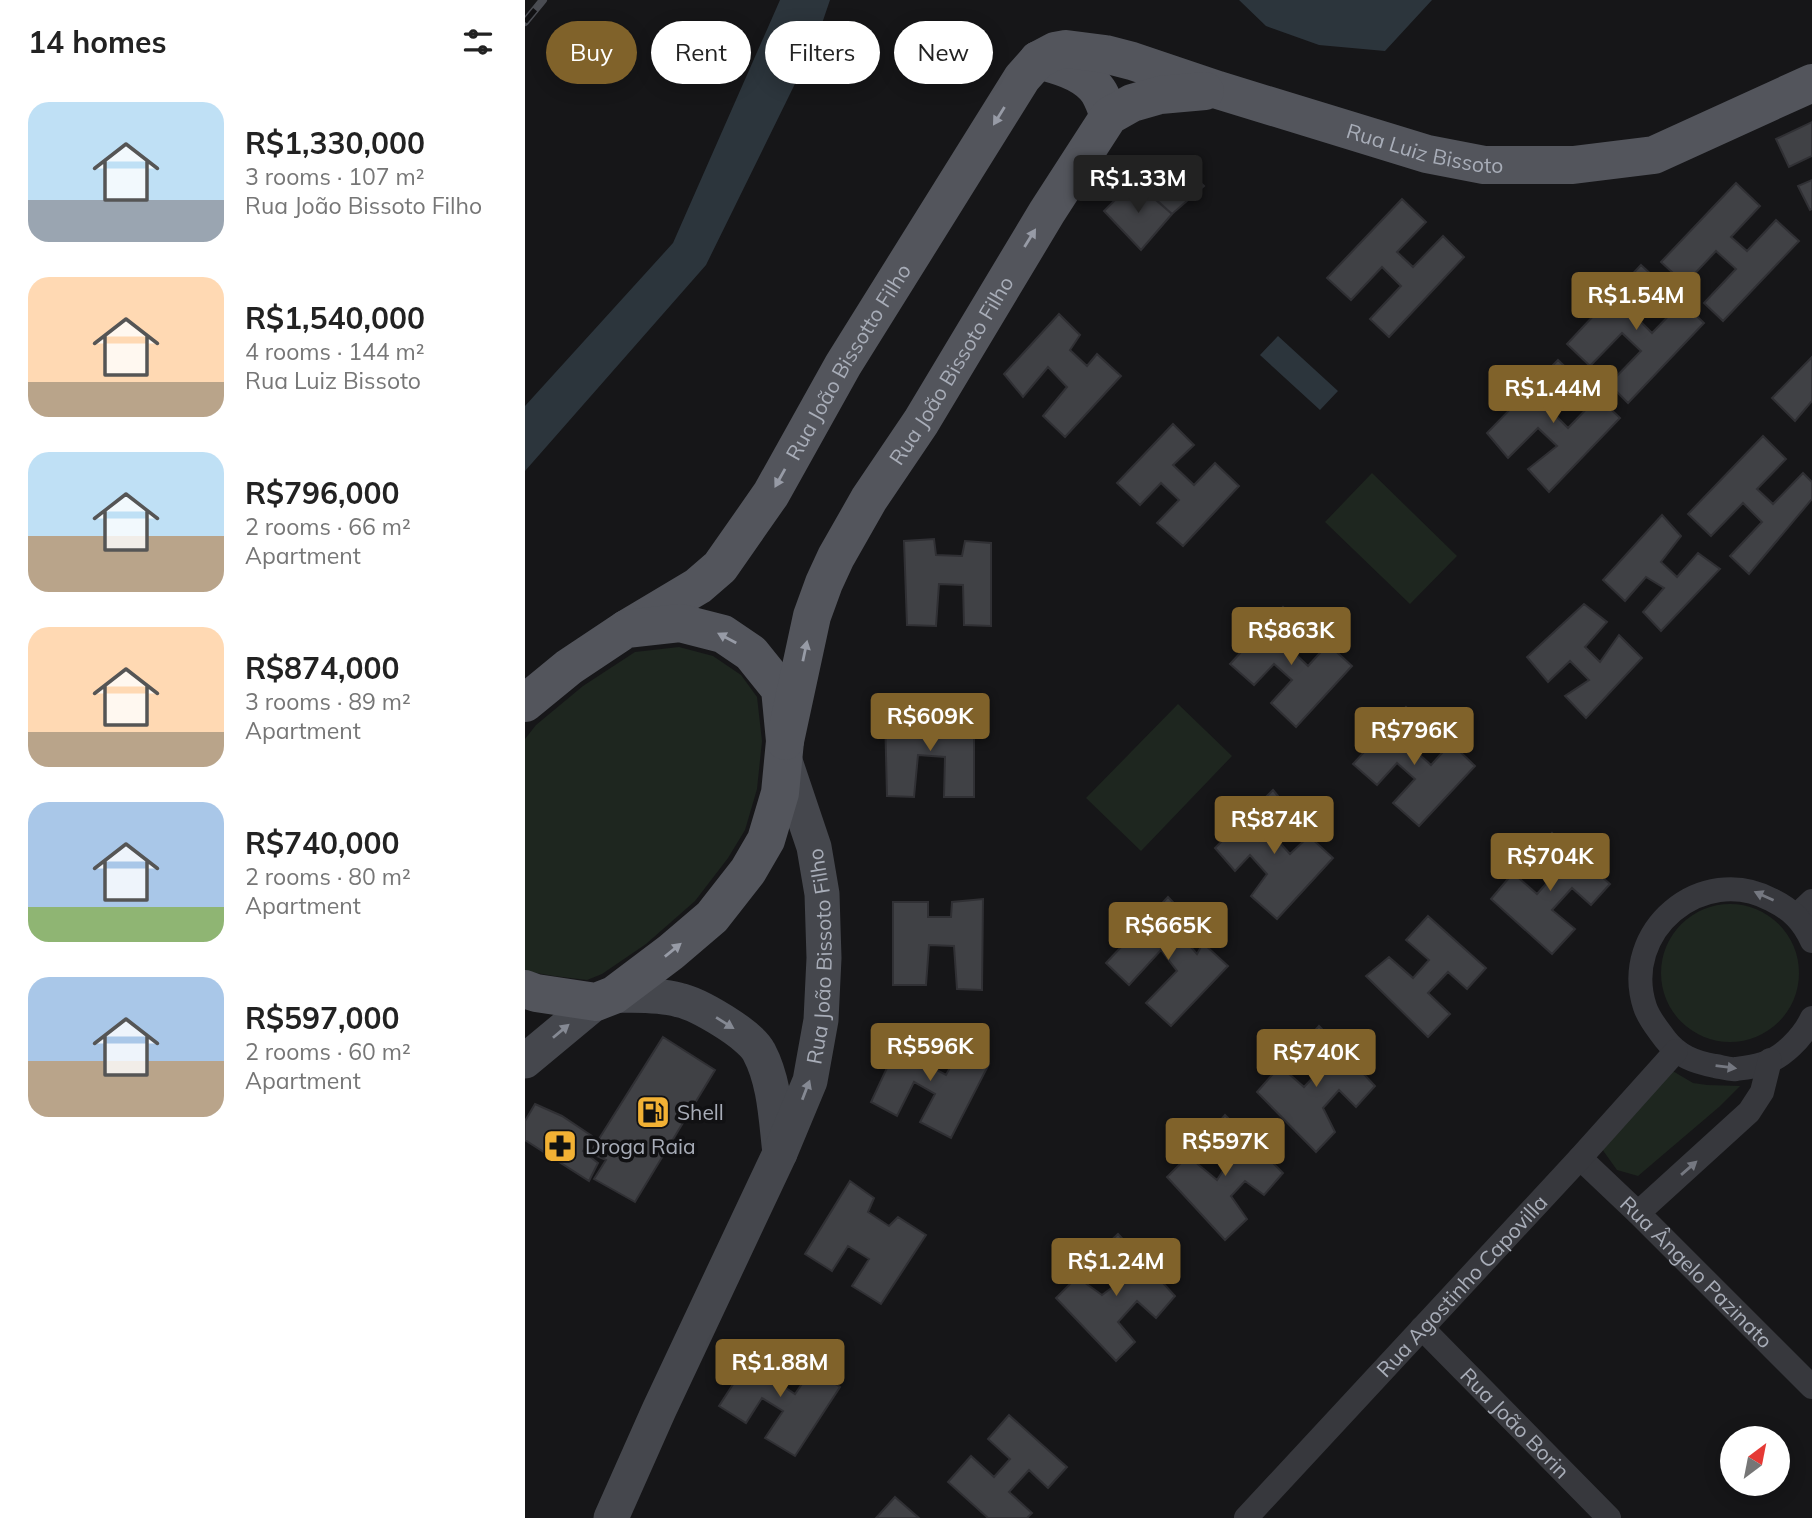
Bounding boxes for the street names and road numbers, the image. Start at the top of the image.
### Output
street label: Rua Luiz Bissoto [1343,117,1503,178]
street label: Rua João Bissotto Filho [780,259,916,464]
street label: Rua João Bissoto Filho [883,271,1019,470]
street label: Rua João Bissoto Filho [800,846,837,1066]
street label: Rua Agostinho Capovilla [1371,1189,1553,1382]
street label: Rua Ângelo Pazinato [1615,1190,1778,1353]
street label: Rua João Borin [1455,1362,1575,1484]

